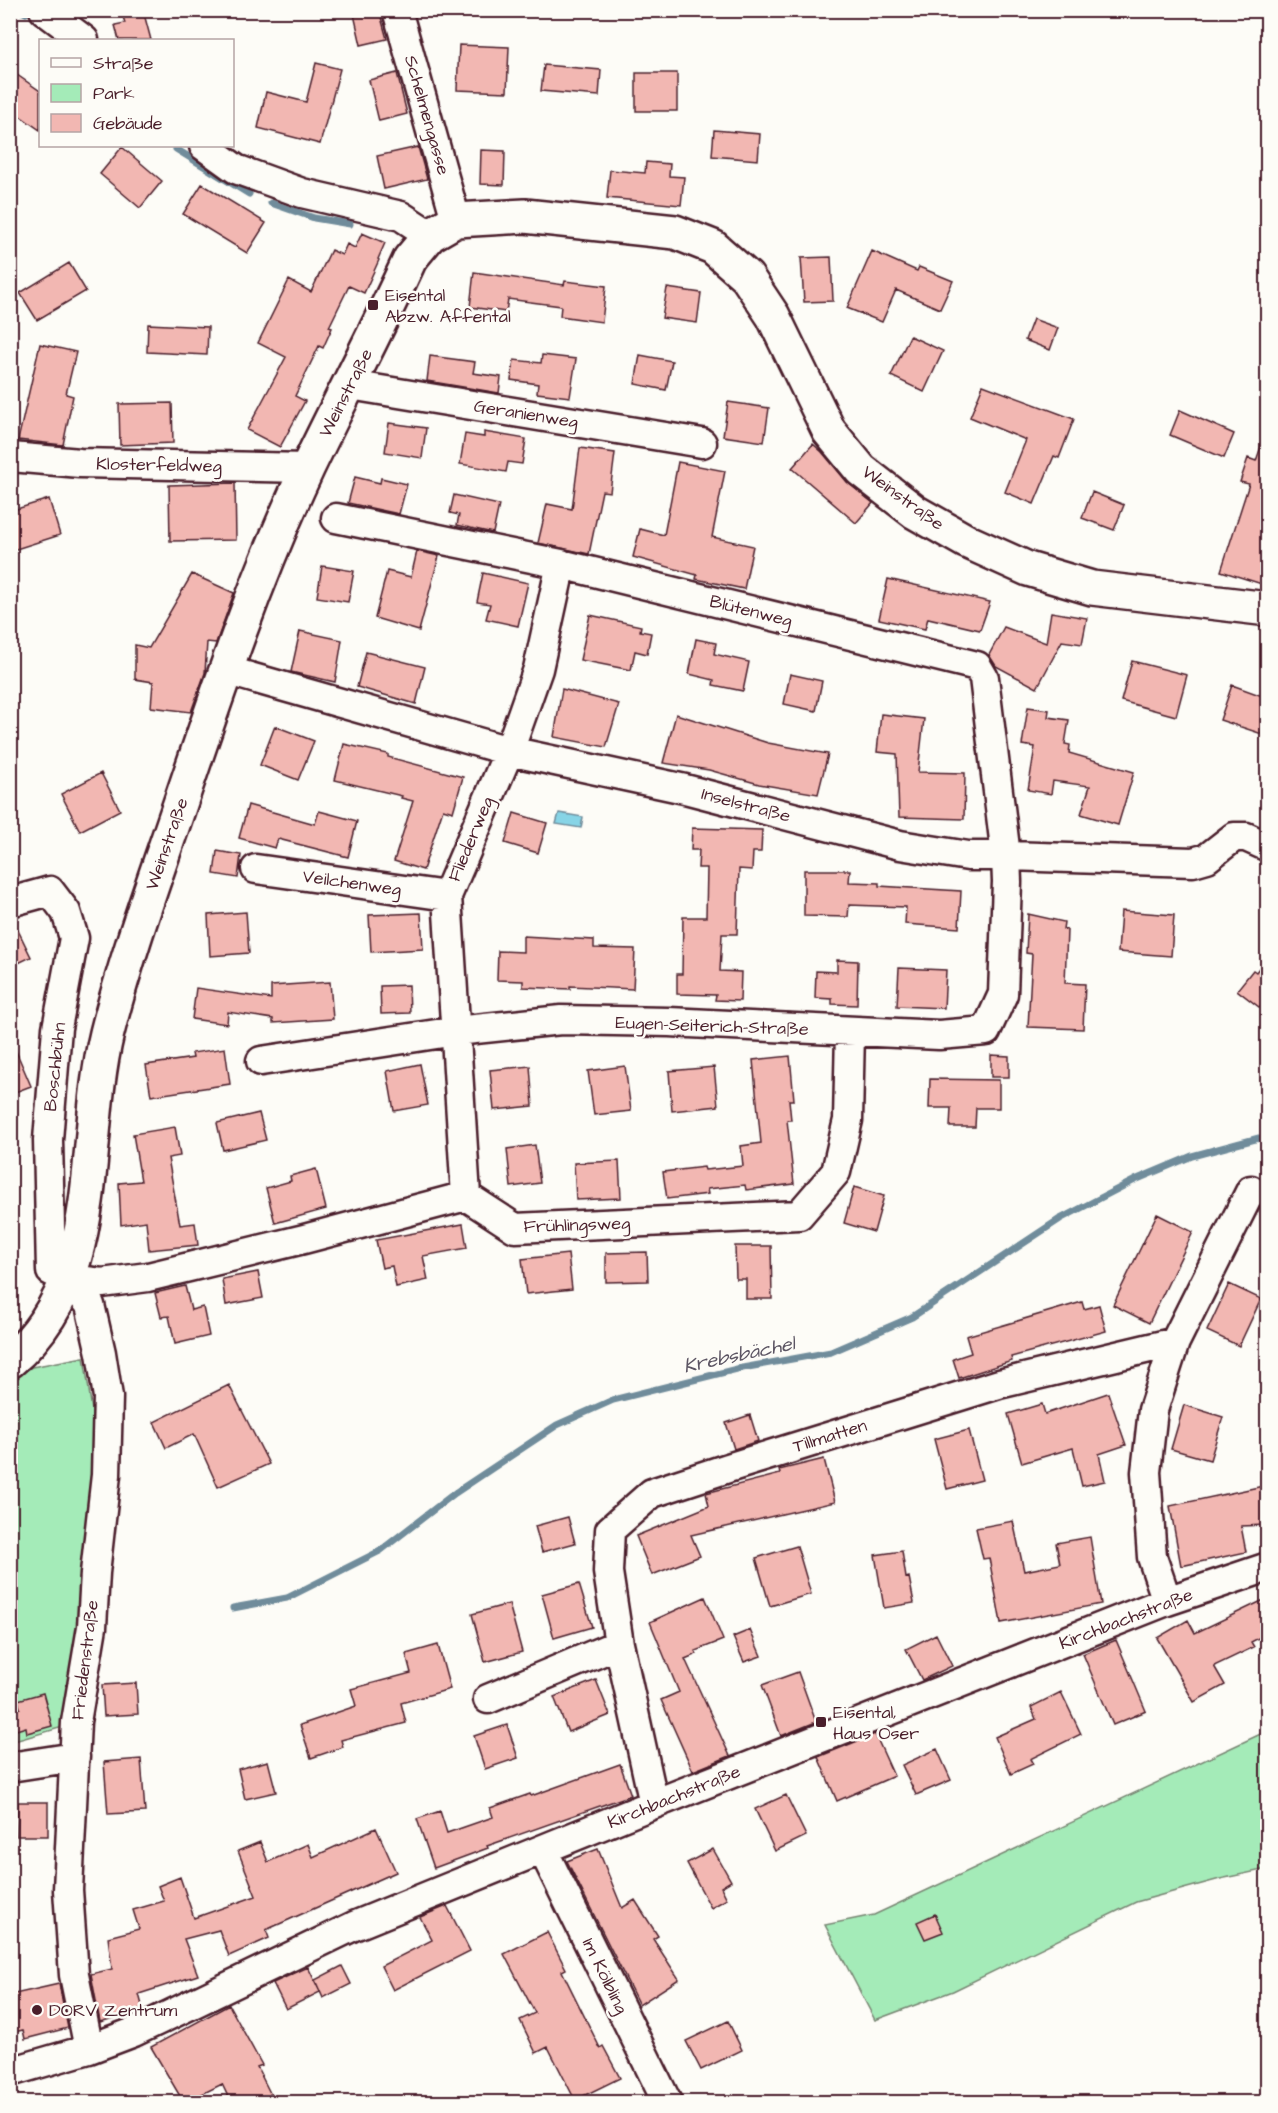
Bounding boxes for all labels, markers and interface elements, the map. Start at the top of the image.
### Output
legend [39,39,234,147]
text: Straße [93,51,154,76]
street label: Schelmengasse [397,52,456,178]
text: Park [93,81,135,106]
text: Gebäude [93,111,163,136]
place label: Eisental Abzw. Affental [385,283,511,329]
marker: Eisental Abzw. Affental [366,298,380,312]
street label: Weinstraße [313,344,379,442]
street label: Geranienweg [472,393,580,436]
street label: Klosterfeldweg [96,451,222,480]
street label: Weinstraße [857,460,950,537]
street label: Blütenweg [707,589,795,634]
street label: Inselstraße [699,781,794,829]
street label: Fliederweg [442,793,501,886]
street label: Weinstraße [140,794,195,894]
street label: Veilchenweg [301,864,403,903]
street label: Eugen-Seiterich-Straße [615,1010,809,1043]
street label: Boschbühn [38,1021,72,1113]
street label: Frühlingsweg [523,1211,631,1240]
water label: Krebsbächel [681,1329,800,1380]
street label: Tillmatten [790,1413,870,1459]
street label: Kirchbachstraße [1056,1582,1197,1656]
street label: Friedenstraße [65,1598,105,1721]
place label: Eisental, Haus Oser [833,1700,919,1746]
marker: Eisental, Haus Oser [814,1715,828,1729]
street label: Kirchbachstraße [604,1759,744,1835]
street label: Im Kölbling [575,1934,634,2019]
place label: DORV Zentrum [49,1998,177,2023]
marker: DORV Zentrum [30,2003,44,2017]

